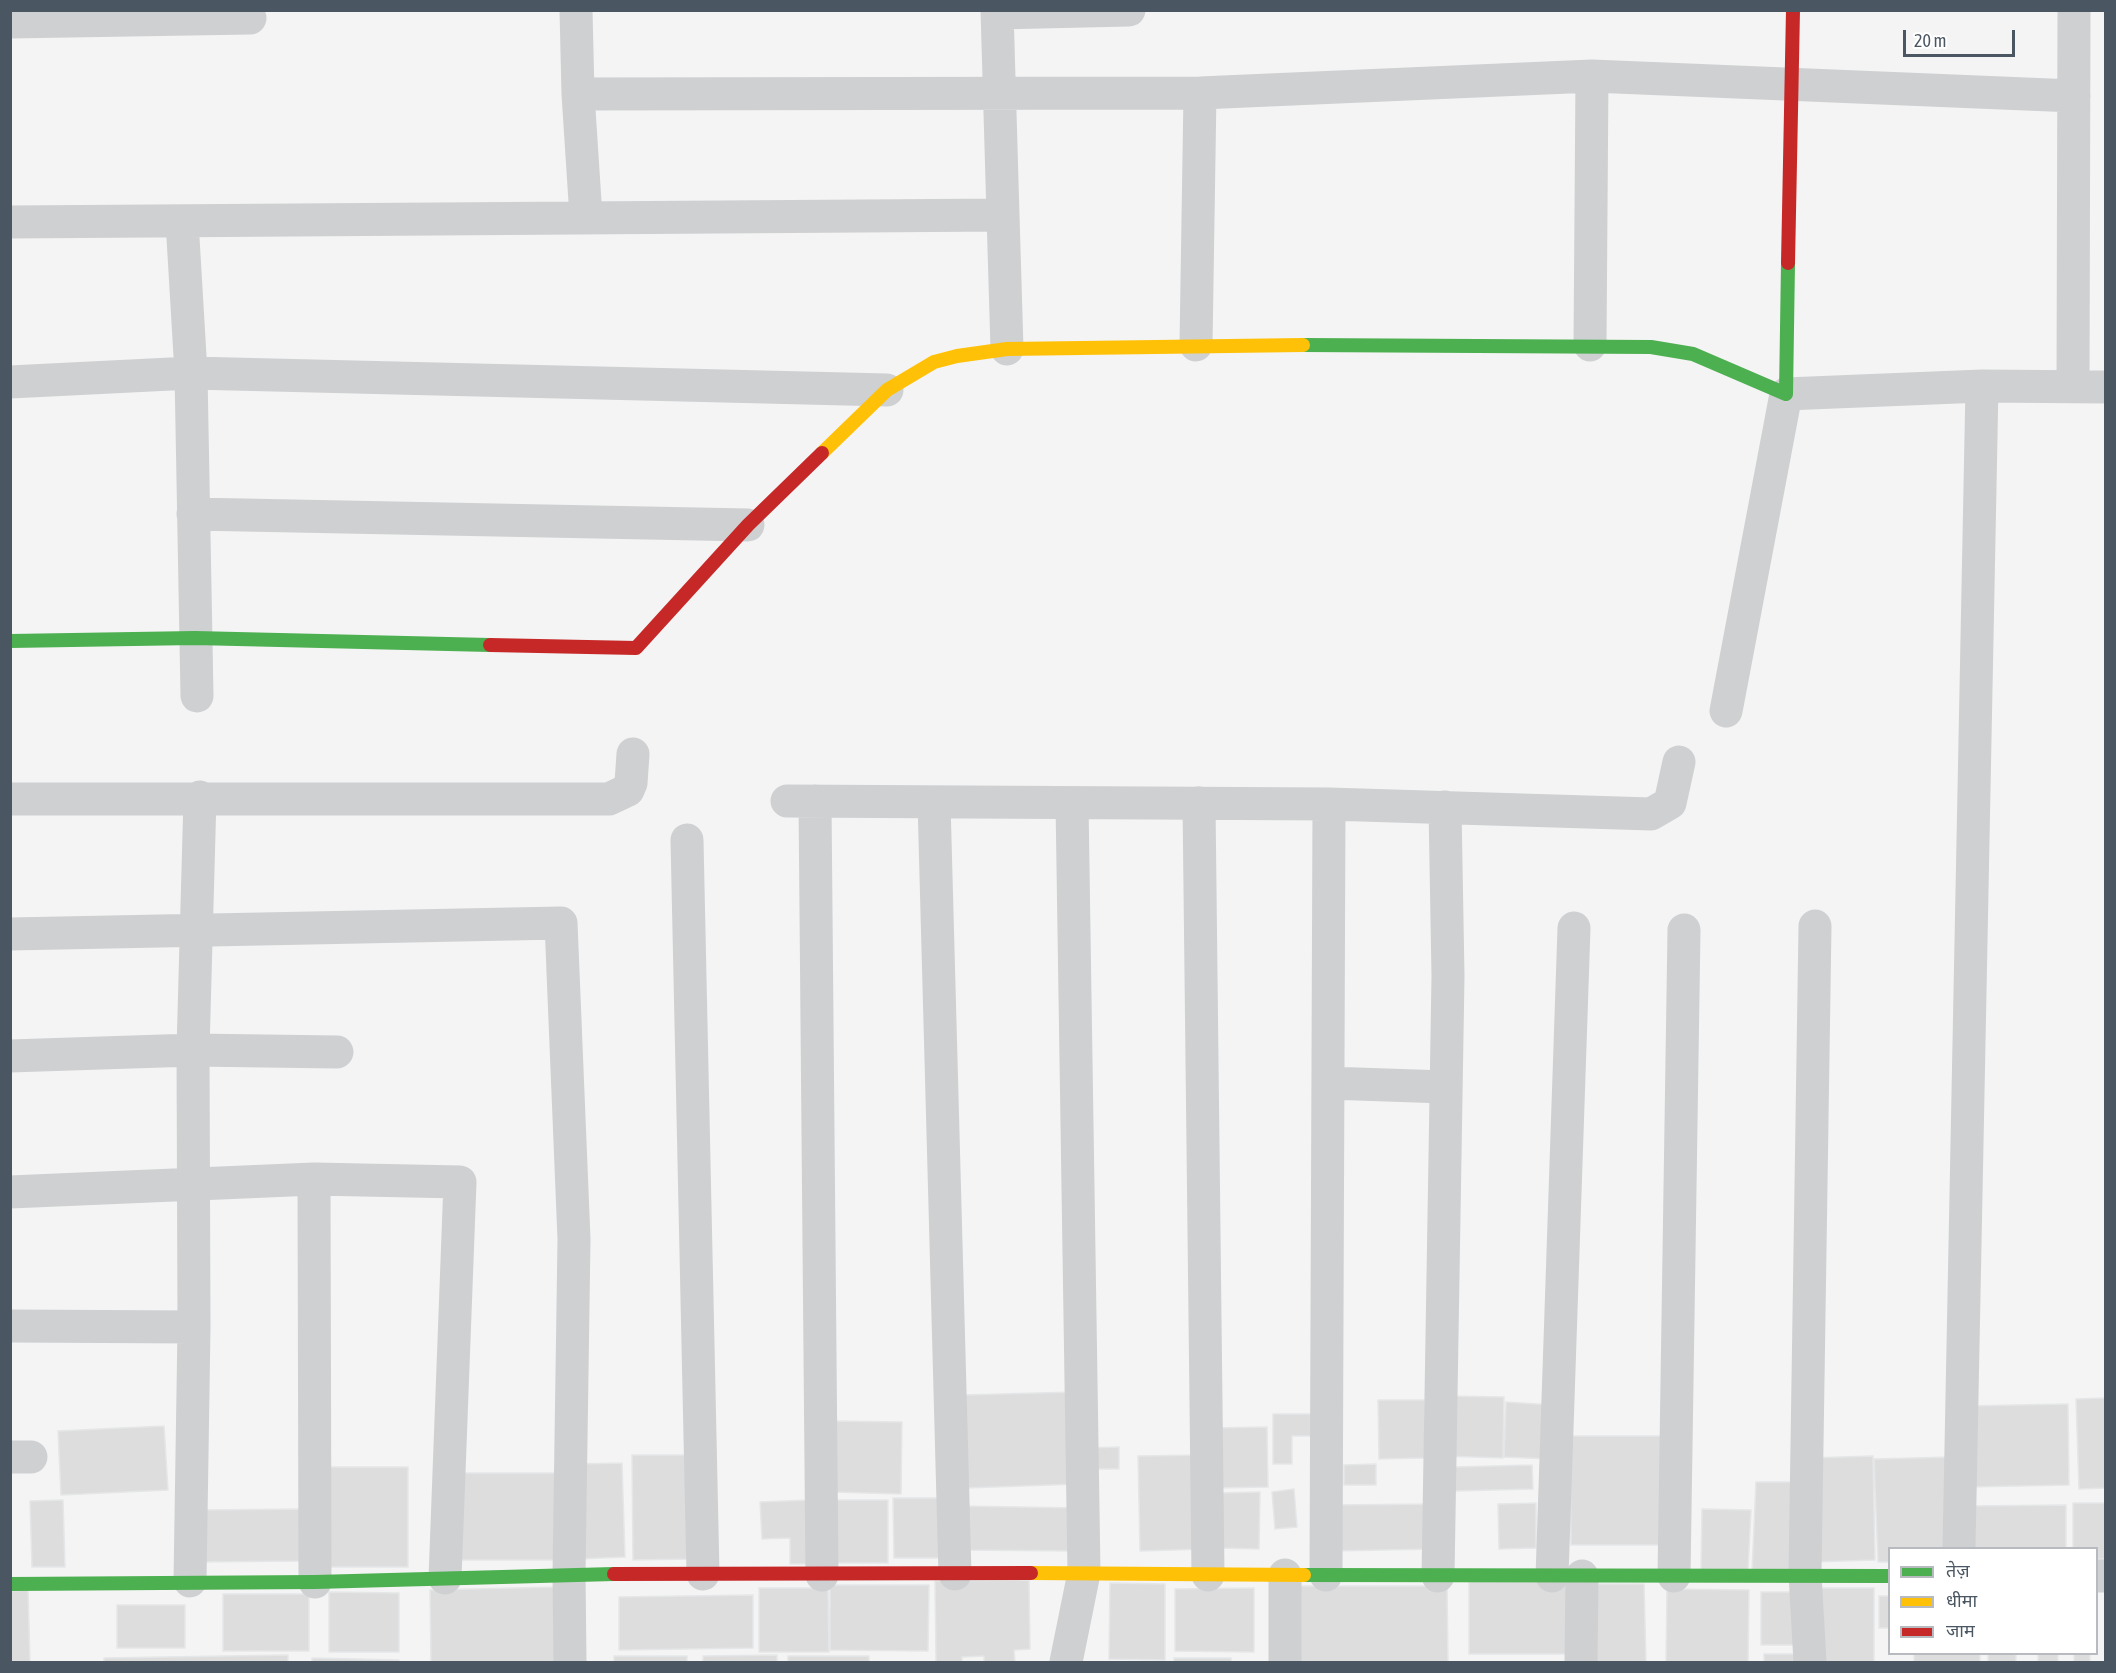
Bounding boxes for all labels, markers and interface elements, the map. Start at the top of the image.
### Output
scale bar [1906,18,2018,56]
text: 20 m [1914,30,1946,51]
legend [1888,1547,2098,1655]
text: तेज़ [1946,1560,1970,1581]
text: धीमा [1946,1590,1977,1611]
text: जाम [1946,1620,1975,1641]

